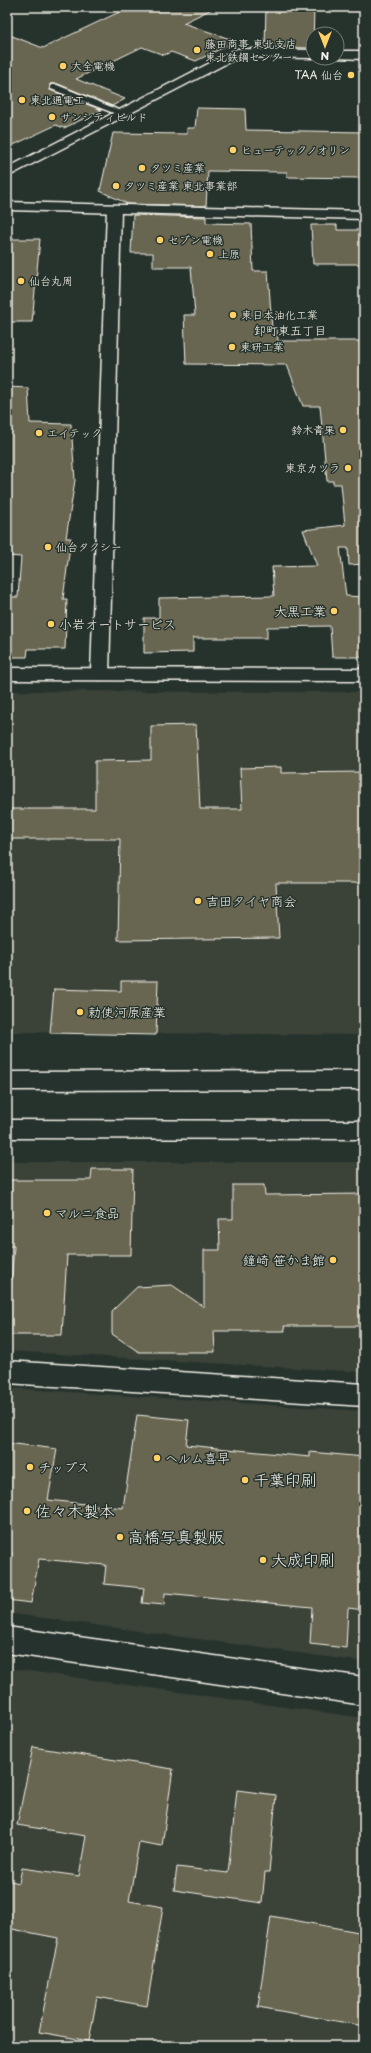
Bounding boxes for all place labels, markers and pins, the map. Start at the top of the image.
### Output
place label: 藤田商事 東北支店 東北鉄鋼センター [205,35,297,65]
marker: 藤田商事 東北支店 東北鉄鋼センター [192,45,202,55]
place label: 大全電機 [71,57,115,74]
marker: 大全電機 [58,61,68,71]
place label: TAA 仙台 [294,66,343,83]
marker: TAA 仙台 [346,70,356,80]
place label: 東北通電工 [30,91,85,108]
marker: 東北通電工 [17,95,27,105]
place label: サンシティビルド [60,108,148,125]
marker: サンシティビルド [47,112,57,122]
place label: ヒューテックノオリン [241,141,350,158]
marker: ヒューテックノオリン [228,145,238,155]
place label: タツミ産業 [150,159,205,176]
marker: タツミ産業 [137,163,147,173]
place label: タツミ産業 東北事業部 [124,177,238,194]
marker: タツミ産業 東北事業部 [111,181,121,191]
place label: セブン電機 [168,231,223,248]
marker: セブン電機 [155,235,165,245]
place label: 上原 [218,245,240,262]
marker: 上原 [205,249,215,259]
place label: 仙台丸周 [29,272,73,289]
marker: 仙台丸周 [16,276,26,286]
place label: 東日本油化工業 [241,306,318,323]
marker: 東日本油化工業 [228,310,238,320]
place label: 東研工業 [240,338,284,355]
marker: 東研工業 [227,342,237,352]
place label: 鈴木青果 [291,421,335,438]
place label: エイテック [47,424,102,441]
marker: 鈴木青果 [338,425,348,435]
marker: エイテック [34,428,44,438]
place label: 東京カツラ [285,459,340,476]
marker: 東京カツラ [343,463,353,473]
place label: 仙台タクシー [56,538,122,555]
marker: 仙台タクシー [43,542,53,552]
place label: 大黒工業 [274,601,326,620]
marker: 大黒工業 [329,606,339,616]
place label: 小岩オートサービス [59,614,176,633]
marker: 小岩オートサービス [46,619,56,629]
place label: 吉田タイヤ商会 [206,891,296,910]
marker: 吉田タイヤ商会 [193,896,203,906]
place label: 勅使河原産業 [88,1002,166,1021]
marker: 勅使河原産業 [75,1007,85,1017]
place label: マルニ食品 [55,1203,120,1222]
marker: マルニ食品 [42,1208,52,1218]
place label: 鐘崎 笹かま館 [243,1250,325,1269]
marker: 鐘崎 笹かま館 [328,1255,338,1265]
place label: ヘルム喜早 [165,1448,230,1467]
marker: ヘルム喜早 [152,1453,162,1463]
place label: チップス [38,1457,89,1476]
marker: チップス [25,1462,35,1472]
place label: 千葉印刷 [253,1467,317,1491]
marker: 千葉印刷 [240,1475,250,1485]
place label: 佐々木製本 [35,1498,115,1522]
marker: 佐々木製本 [22,1506,32,1516]
place label: 高橋写真製版 [128,1524,224,1548]
marker: 高橋写真製版 [115,1532,125,1542]
place label: 大成印刷 [271,1547,335,1571]
marker: 大成印刷 [258,1555,268,1565]

